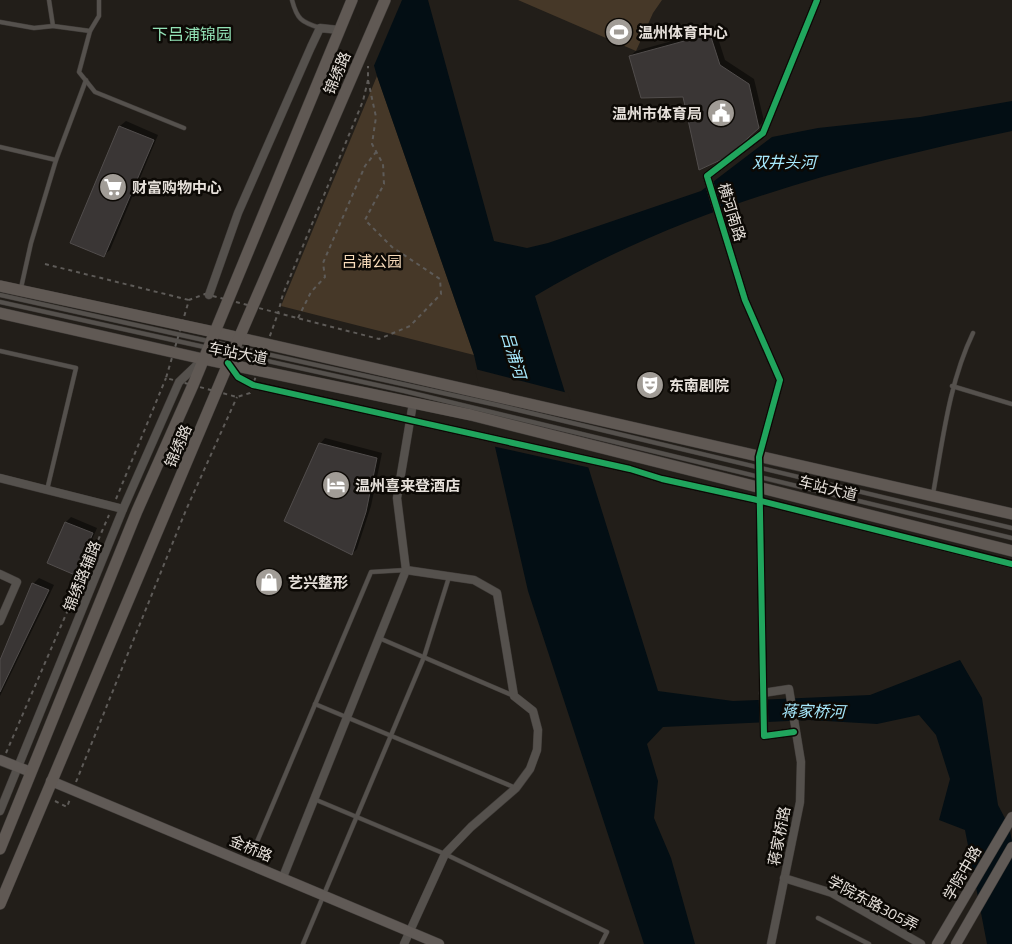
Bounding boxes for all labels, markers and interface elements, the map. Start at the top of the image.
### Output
sports icon: 温州体育中心 [604,17,634,47]
place label: 温州体育中心 [638,21,728,44]
district label: 下吕浦锦园 [152,22,232,46]
street label: 锦绣路 [318,48,356,98]
public building icon: 温州市体育局 [706,98,736,128]
place label: 温州市体育局 [612,102,702,125]
water label: 双井头河 [752,150,819,174]
supermarket icon: 财富购物中心 [98,172,128,202]
place label: 财富购物中心 [132,176,222,199]
street label: 横河南路 [712,180,752,244]
park label: 吕浦公园 [342,250,402,273]
water label: 吕浦河 [496,329,533,384]
street label: 车站大道 [206,336,270,370]
theatre icon: 东南剧院 [635,370,665,400]
place label: 东南剧院 [669,374,729,397]
street label: 锦绣路 [159,421,197,471]
hotel icon: 温州喜来登酒店 [321,470,351,500]
street label: 车站大道 [796,470,860,506]
place label: 温州喜来登酒店 [355,474,460,497]
street label: 锦绣路辅路 [57,537,107,615]
shop icon: 艺兴整形 [254,567,284,597]
place label: 艺兴整形 [288,571,348,594]
water label: 蒋家桥河 [781,698,848,724]
street label: 蒋家桥路 [762,804,796,868]
street label: 金桥路 [226,829,276,867]
street label: 学院中路 [937,841,987,905]
street label: 学院东路305弄 [823,869,923,937]

